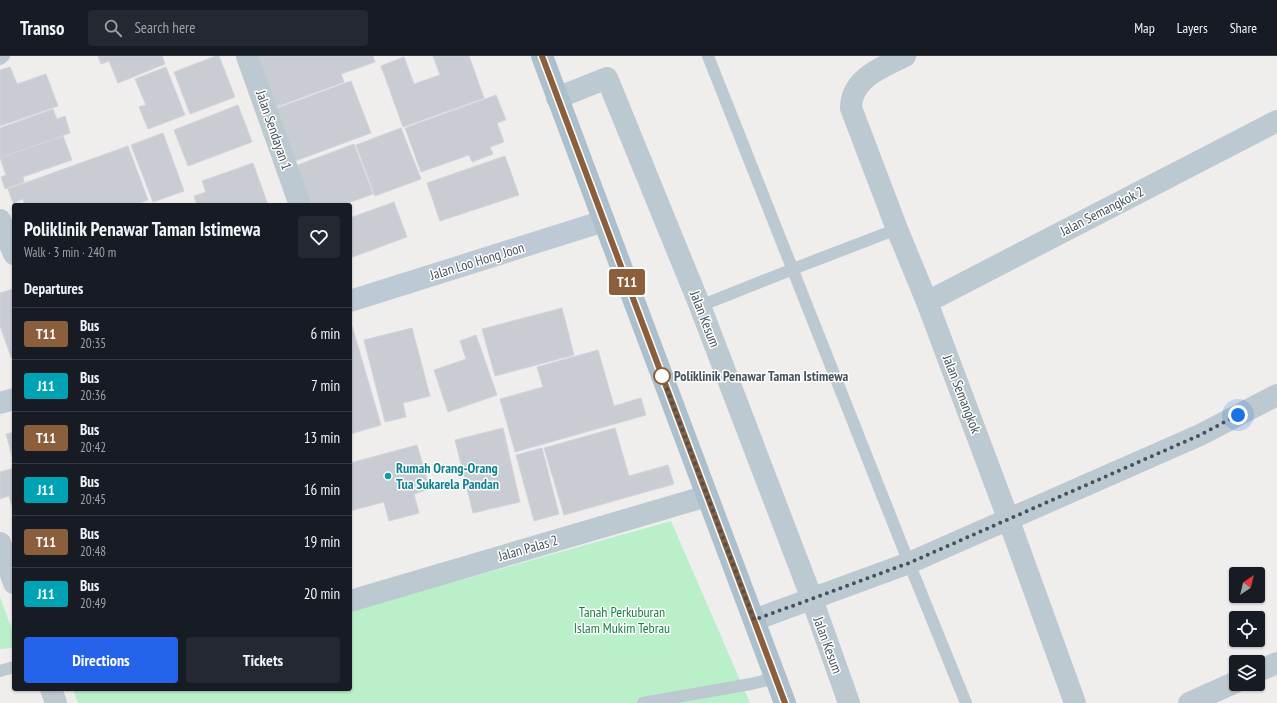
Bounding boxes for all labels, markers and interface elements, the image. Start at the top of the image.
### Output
search box [88,10,368,46]
text: Transo [20,16,64,40]
icon: search [102,17,124,39]
text: Search here [134,18,195,37]
text: Map [1134,19,1155,37]
text: Layers [1177,19,1208,37]
text: Share [1230,19,1257,37]
street label: Jalan Sendayan 1 [252,87,296,172]
street label: Jalan Semangkok 2 [1056,182,1147,240]
button: heart [298,216,340,258]
text: Poliklinik Penawar Taman Istimewa [24,217,261,241]
street label: Jalan Loo Hong Joon [427,238,526,284]
text: Walk · 3 min · 240 m [24,244,116,261]
line badge: T11 [604,269,650,295]
text: T11 [617,273,637,291]
text: Departures [24,279,83,298]
street label: Jalan Kesum [686,287,724,350]
text: Bus [80,316,99,335]
text: 6 min [310,324,340,343]
text: T11 [36,325,56,343]
text: 20:35 [80,335,106,352]
street label: Jalan Semangkok [938,351,985,436]
marker: Poliklinik Penawar Taman Istimewa [653,367,671,385]
place label: Poliklinik Penawar Taman Istimewa [674,367,849,385]
text: Bus [80,368,99,387]
text: 7 min [311,376,340,395]
text: J11 [37,377,55,395]
text: 20:36 [80,387,106,404]
your location [1228,405,1248,425]
text: Bus [80,420,99,439]
text: 13 min [304,428,340,447]
text: T11 [36,429,56,447]
text: 20:42 [80,439,106,456]
place label: Rumah Orang-Orang Tua Sukarela Pandan [396,459,499,493]
marker: Rumah Orang-Orang Tua Sukarela Pandan [383,471,393,481]
text: Bus [80,472,99,491]
text: 16 min [304,480,340,499]
text: J11 [37,481,55,499]
text: 20:45 [80,491,106,508]
text: Bus [80,524,99,543]
street label: Jalan Palas 2 [495,531,560,565]
text: 19 min [304,532,340,551]
text: T11 [36,533,56,551]
text: 20:48 [80,543,106,560]
north arrow [1229,567,1265,603]
map controls [1229,567,1265,691]
text: Bus [80,576,99,595]
text: 20 min [304,584,340,603]
text: J11 [37,585,55,603]
text: 20:49 [80,595,106,612]
park label: Tanah Perkuburan Islam Mukim Tebrau [574,603,670,637]
button: locate [1229,611,1265,647]
street label: Jalan Kesum [809,613,847,676]
button: Directions [24,637,178,683]
button: Tickets [186,637,340,683]
button: layers [1229,655,1265,691]

